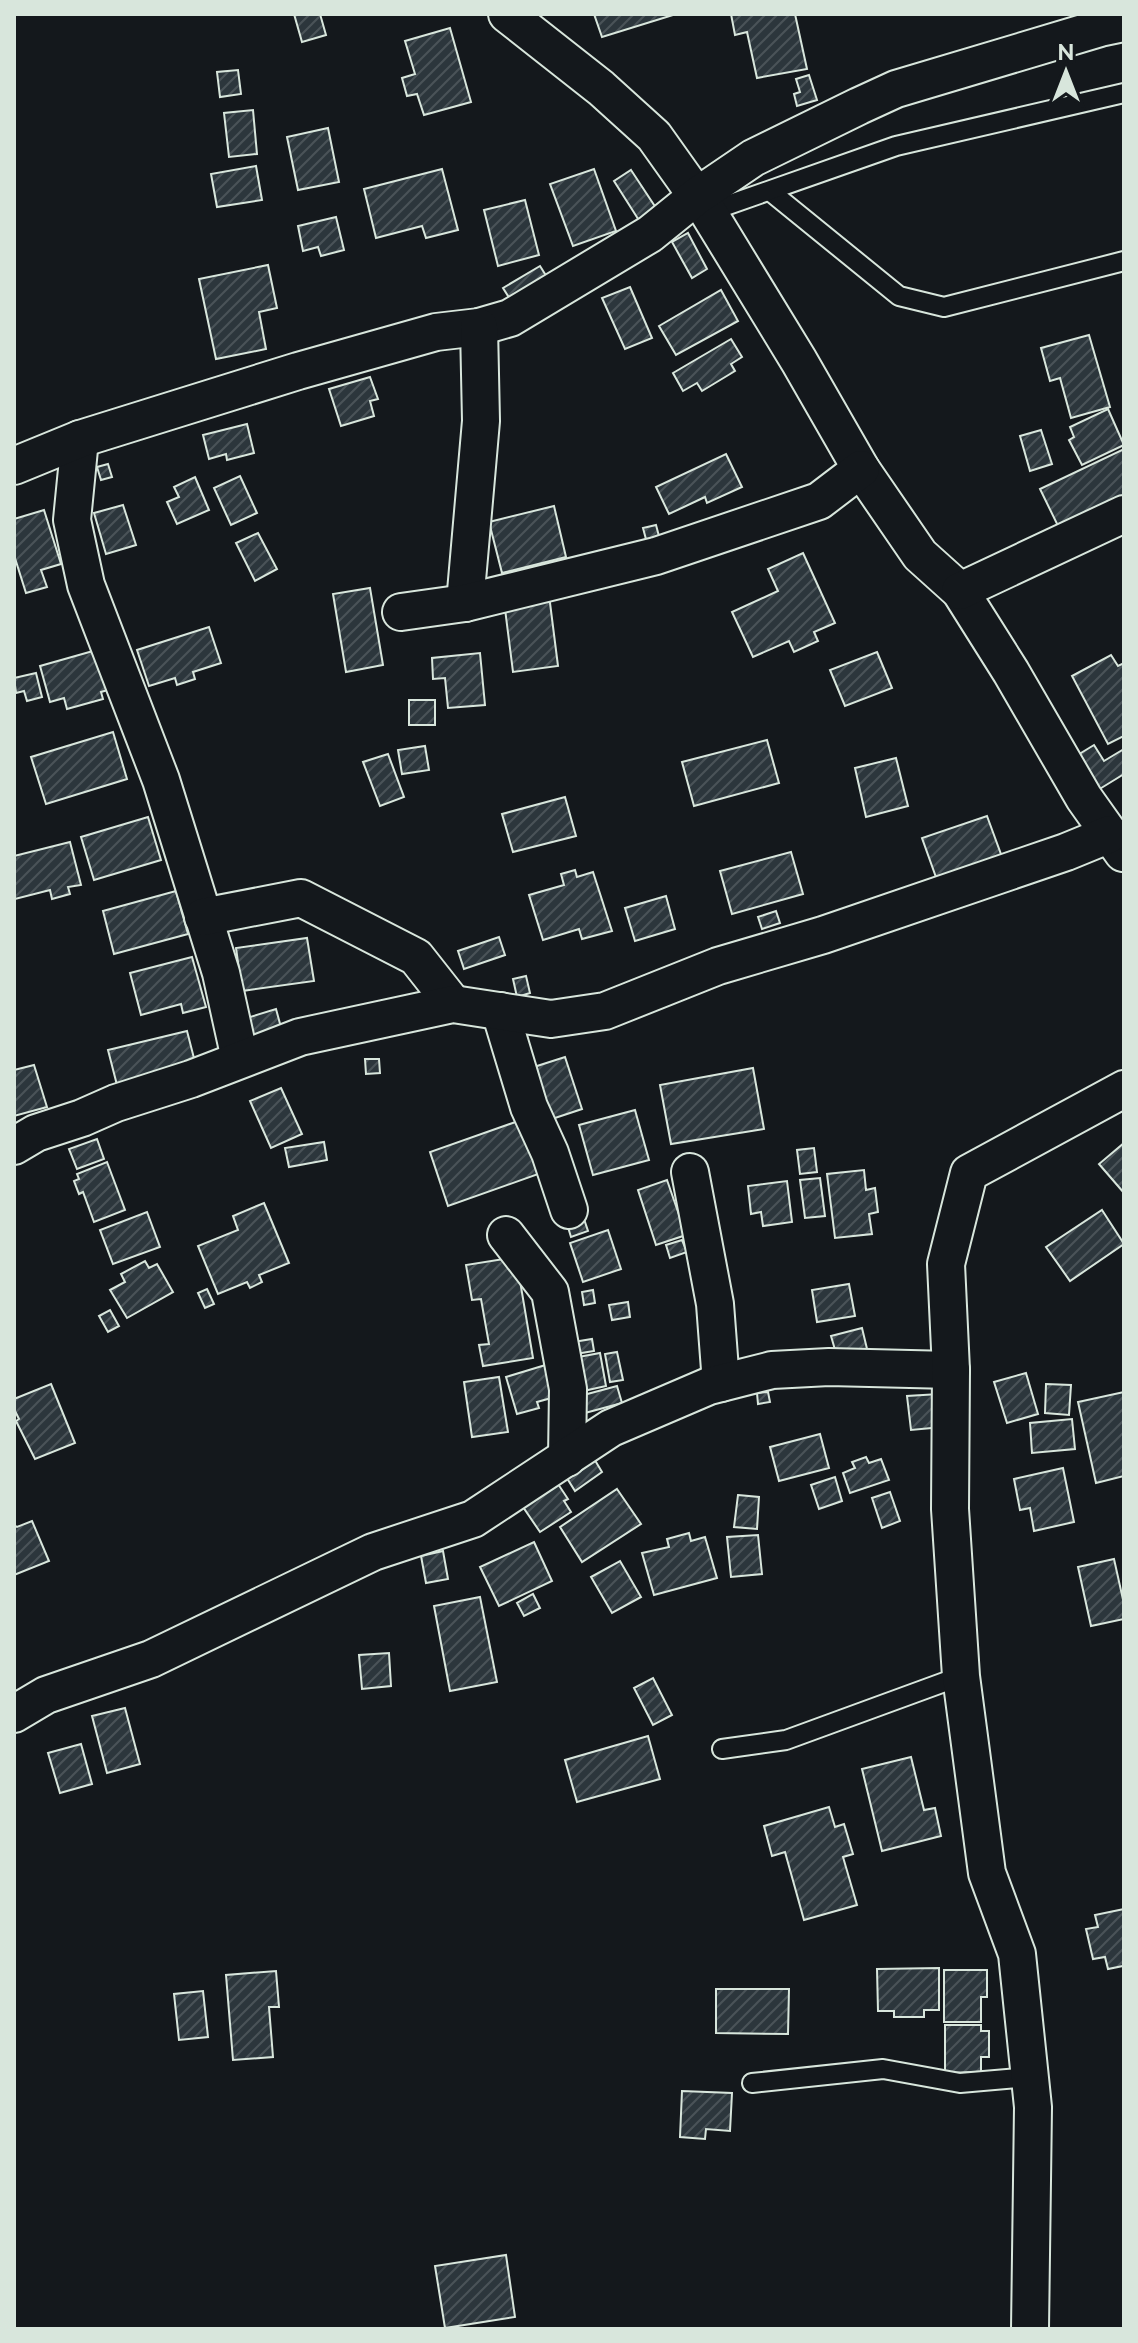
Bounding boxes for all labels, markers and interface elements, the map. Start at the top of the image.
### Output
north arrow [1026,32,1106,112]
text: N [1058,39,1074,65]

